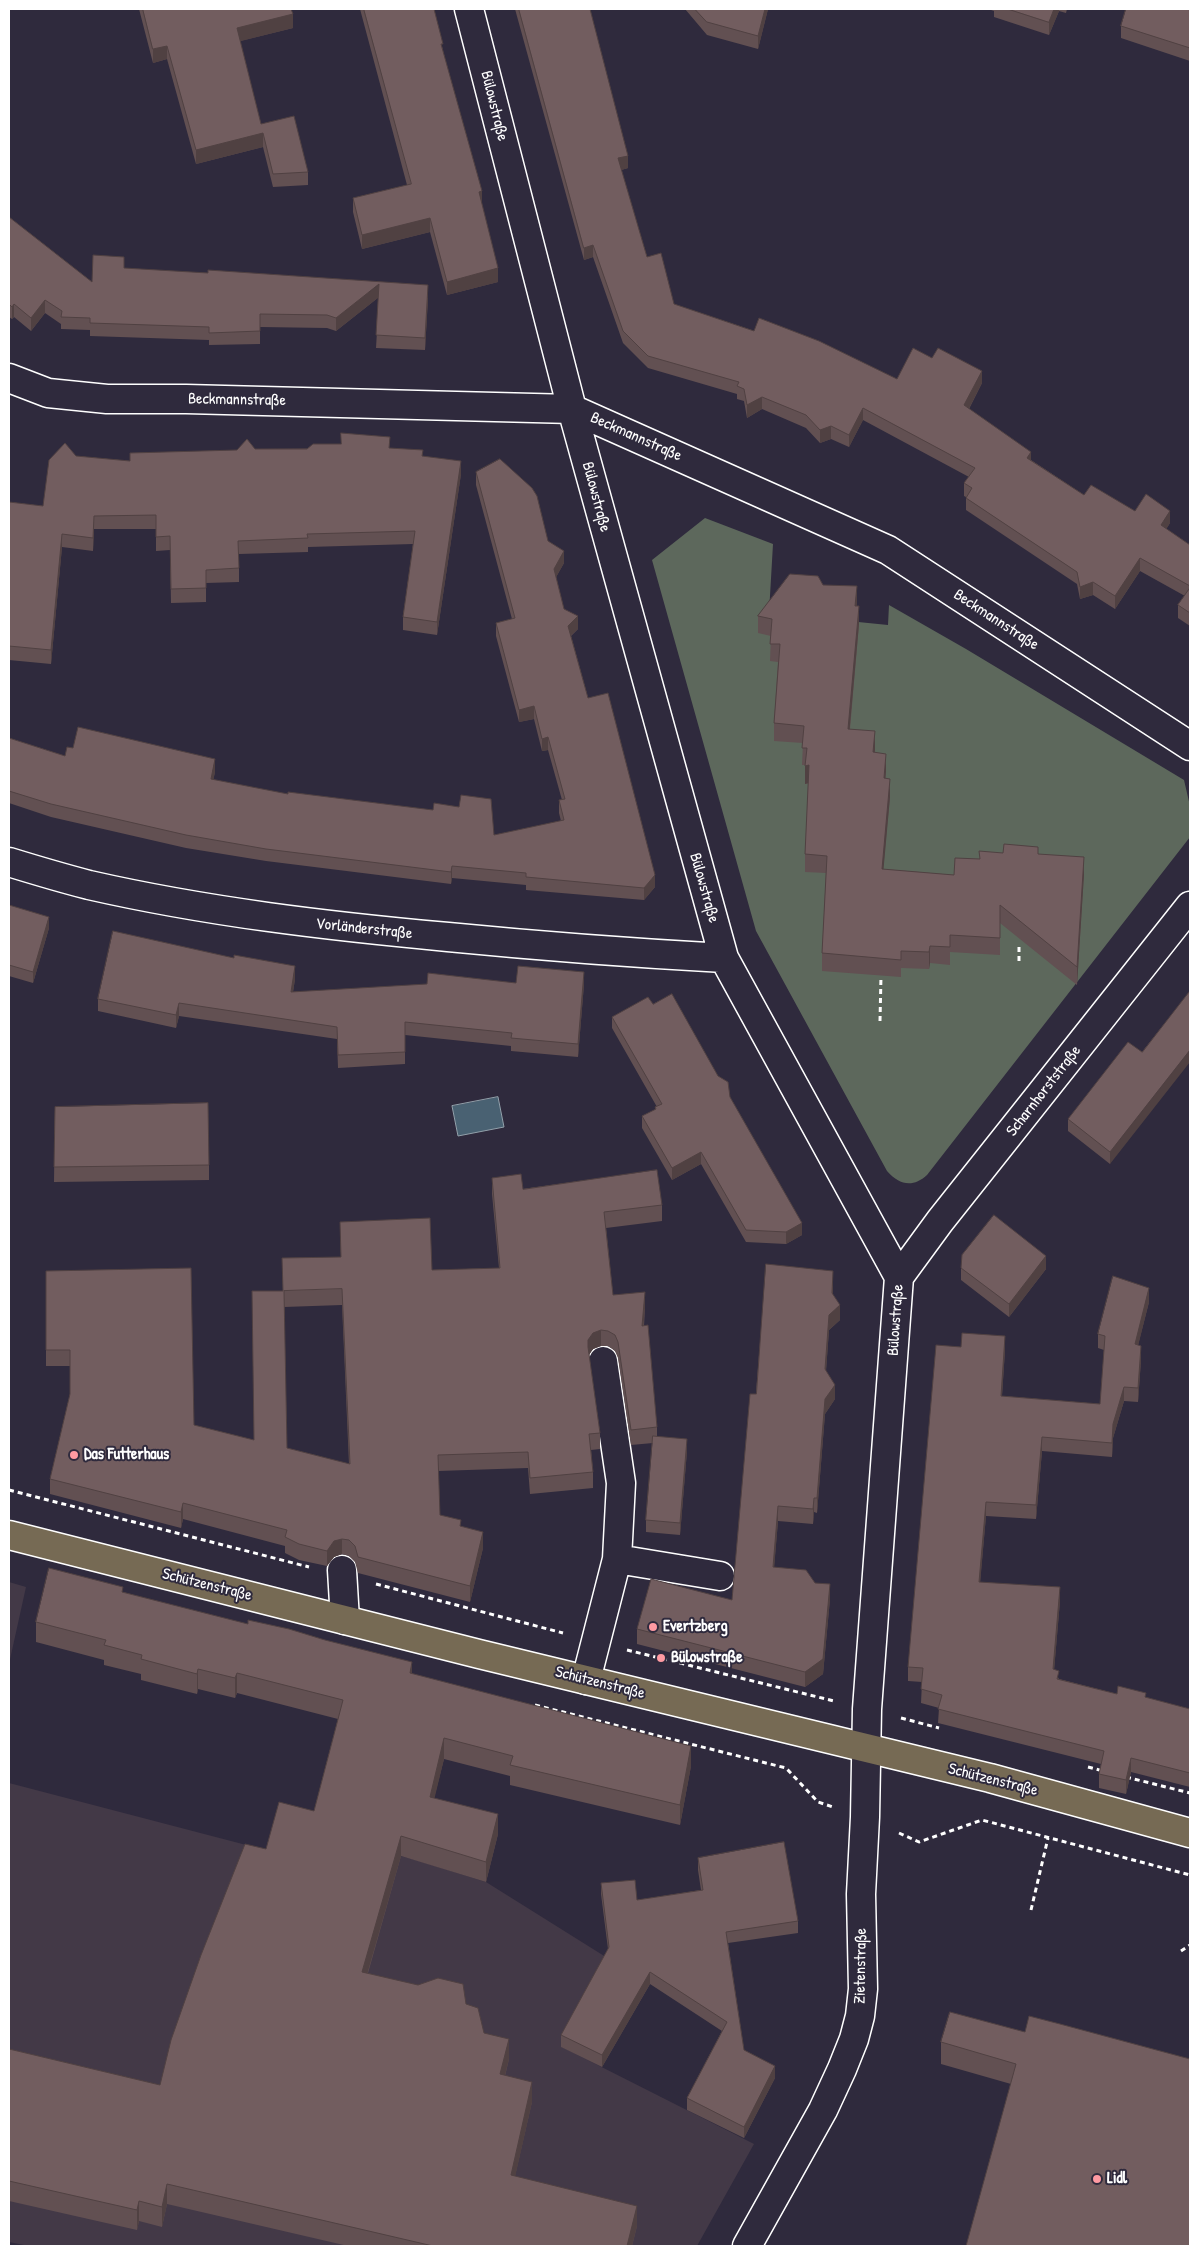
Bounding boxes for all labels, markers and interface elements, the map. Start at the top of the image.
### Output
street label: Bülowstraße [476,69,512,143]
street label: Beckmannstraße [188,390,286,410]
street label: Beckmannstraße [587,408,685,466]
street label: Bülowstraße [577,460,615,534]
street label: Beckmannstraße [950,585,1042,655]
street label: Bülowstraße [685,851,723,925]
street label: Vorländerstraße [315,914,413,944]
street label: Scharnhorststraße [1003,1042,1085,1140]
street label: Bülowstraße [884,1284,908,1356]
place label: Das Futterhaus [84,1445,169,1465]
marker: Das Futterhaus [68,1449,80,1461]
street label: Schützenstraße [160,1565,254,1605]
place label: Evertzberg [663,1617,728,1637]
marker: Evertzberg [647,1621,659,1633]
place label: Bülowstraße [671,1648,743,1668]
marker: Bülowstraße [655,1652,667,1664]
street label: Schützenstraße [553,1663,647,1703]
street label: Schützenstraße [946,1760,1040,1800]
street label: Zietenstraße [851,1928,871,2004]
place label: Lidl [1107,2169,1127,2189]
marker: Lidl [1091,2173,1103,2185]

